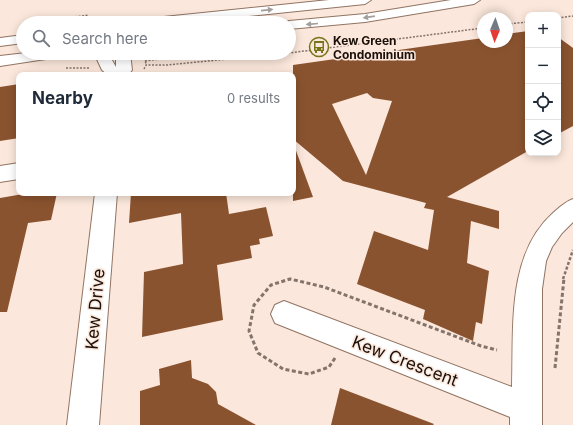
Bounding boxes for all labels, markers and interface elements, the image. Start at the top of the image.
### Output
one-way arrow [261,7,273,14]
north arrow [477,12,513,48]
map controls [525,12,561,156]
button: + [525,12,561,48]
one-way arrow [363,14,375,20]
search box [16,16,296,60]
one-way arrow [306,20,318,27]
icon: search [30,27,52,49]
text: Search here [62,29,148,48]
place label: Kew Green Condominium [333,33,415,62]
bus stop icon: Kew Green Condominium [308,36,330,58]
button: − [525,48,561,84]
button: locate [525,84,561,120]
text: Nearby [32,88,93,108]
text: 0 results [227,90,280,106]
button: layers [525,120,561,156]
street label: Kew Drive [81,268,109,350]
street label: Kew Crescent [349,332,461,391]

